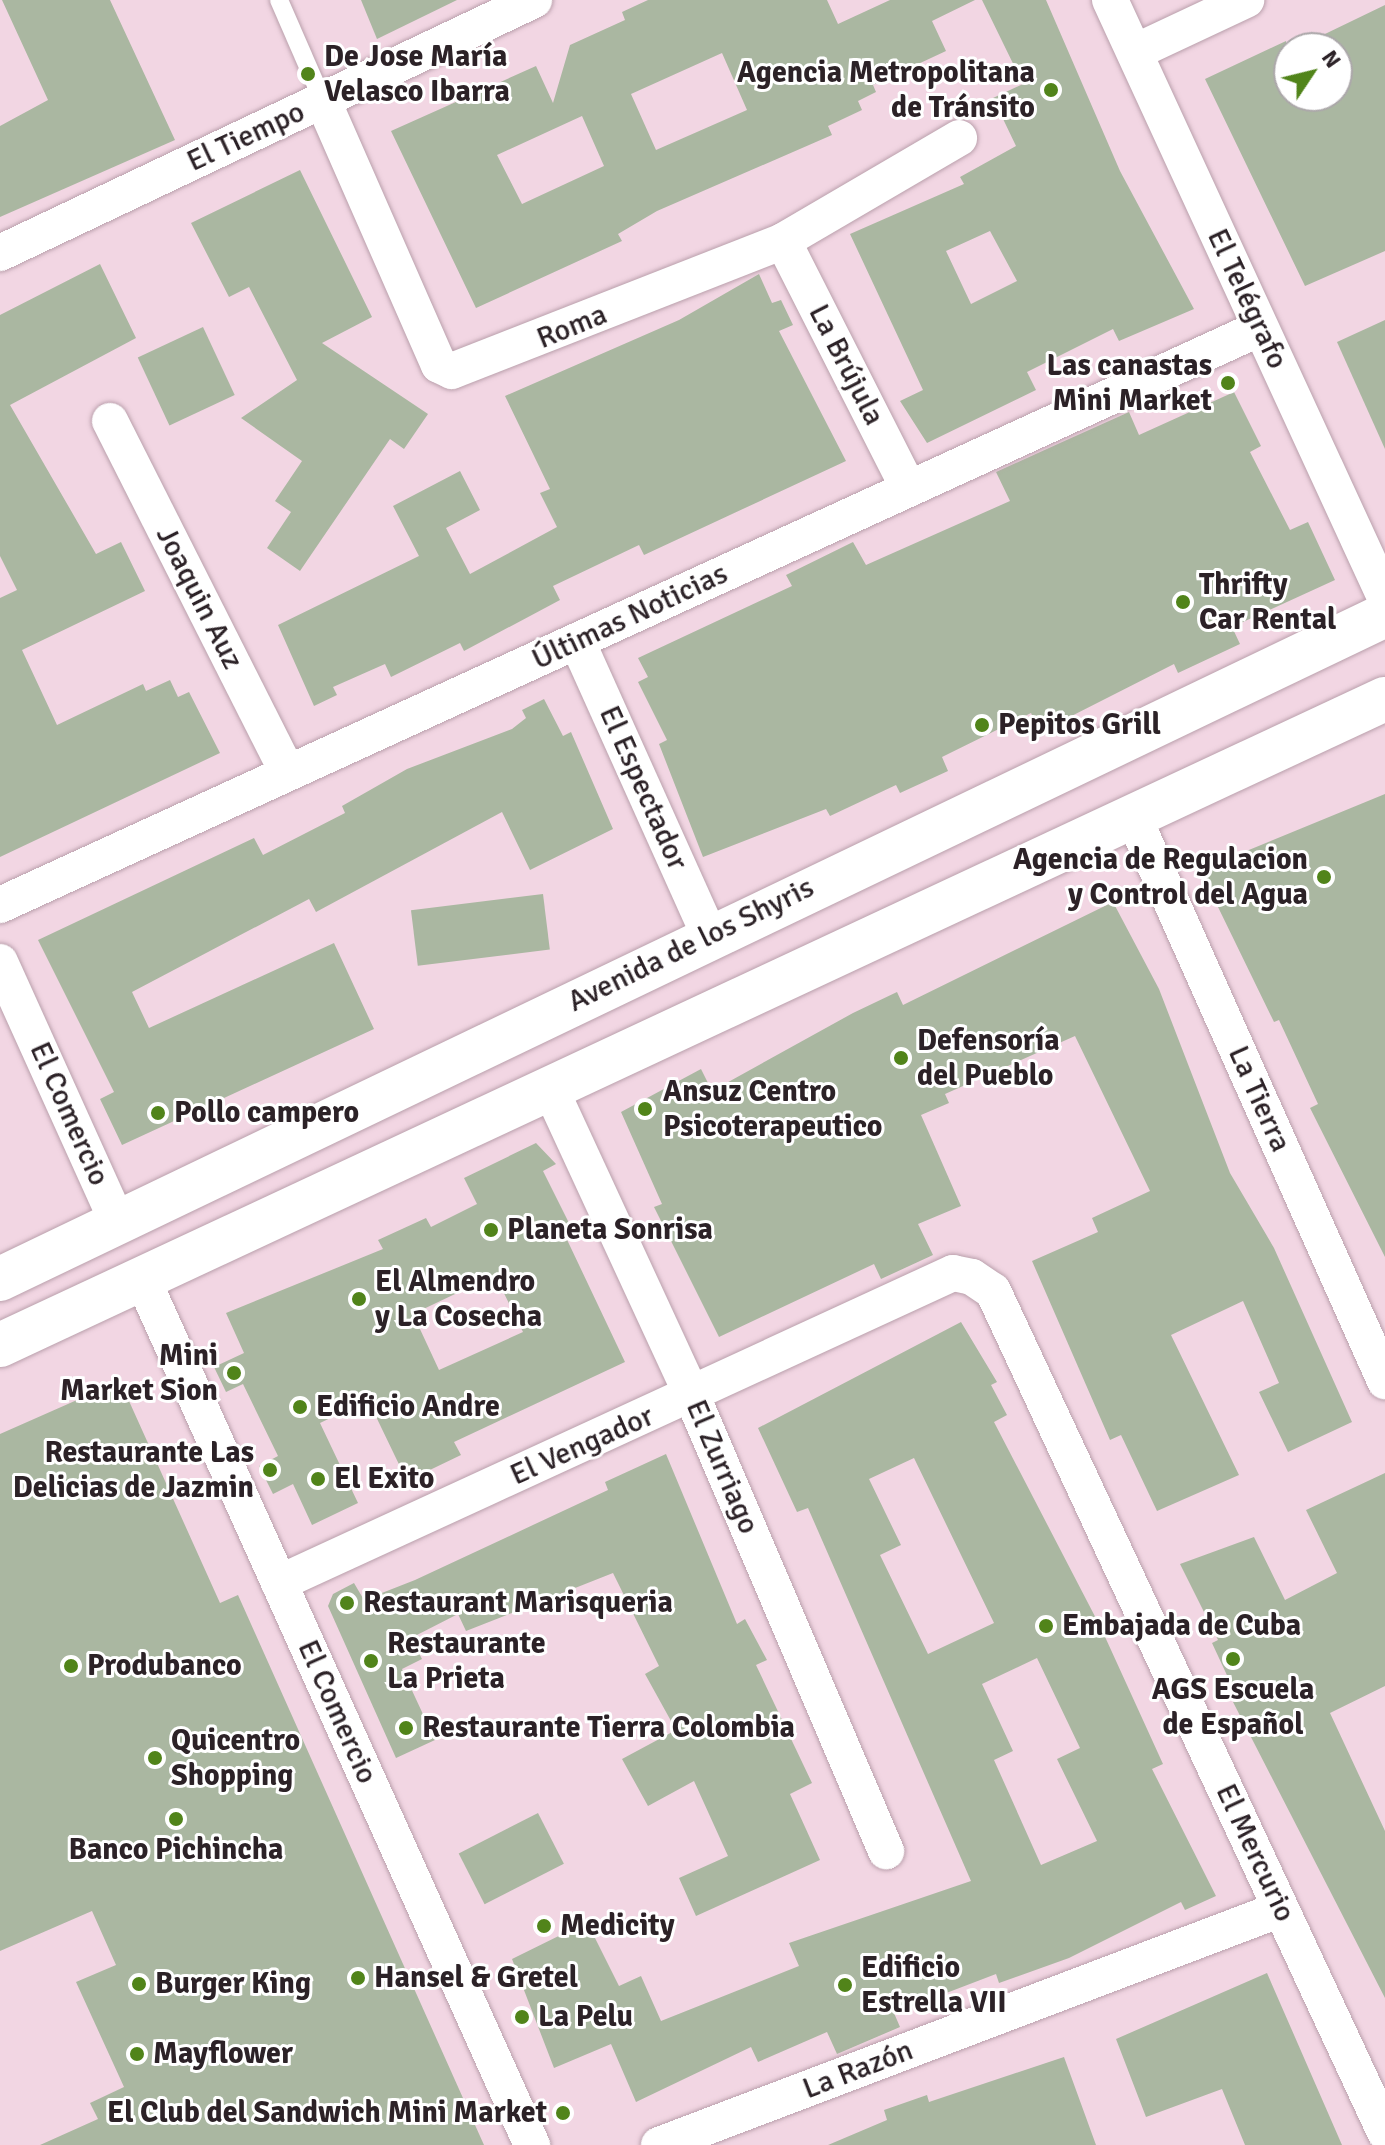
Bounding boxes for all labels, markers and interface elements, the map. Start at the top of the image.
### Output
north arrow [1273,32,1353,112]
place label: De Jose María Velasco Ibarra [324,39,510,110]
text: N [1316,45,1347,73]
place label: Agencia Metropolitana de Tránsito [737,55,1035,126]
marker: De Jose María Velasco Ibarra [299,65,317,83]
marker: Agencia Metropolitana de Tránsito [1042,81,1060,99]
street label: El Tiempo [181,94,311,180]
street label: El Telégrafo [1199,223,1295,375]
street label: Roma [532,297,612,357]
street label: La Brújula [800,298,892,432]
place label: Las canastas Mini Market [1046,348,1212,418]
marker: Las canastas Mini Market [1219,374,1237,392]
street label: Joaquin Auz [148,521,250,675]
street label: Últimas Noticias [527,556,733,678]
place label: Thrifty Car Rental [1199,567,1336,638]
marker: Thrifty Car Rental [1174,593,1192,611]
street label: El Espectador [591,700,695,876]
place label: Pepitos Grill [998,707,1161,743]
marker: Pepitos Grill [973,716,991,734]
place label: Agencia de Regulacion y Control del Agua [1013,842,1308,912]
marker: Agencia de Regulacion y Control del Agua [1315,868,1333,886]
street label: Avenida de los Shyris [562,870,820,1020]
place label: Defensoría del Pueblo [917,1023,1060,1094]
street label: El Comercio [21,1037,117,1191]
street label: La Tierra [1220,1040,1298,1158]
marker: Defensoría del Pueblo [892,1049,910,1067]
place label: Ansuz Centro Psicoterapeutico [663,1074,882,1144]
place label: Pollo campero [174,1095,359,1131]
marker: Ansuz Centro Psicoterapeutico [634,1098,656,1120]
marker: Pollo campero [149,1104,167,1122]
place label: Planeta Sonrisa [507,1212,713,1248]
marker: Planeta Sonrisa [482,1221,500,1239]
place label: El Almendro y La Cosecha [375,1264,542,1334]
marker: El Almendro y La Cosecha [350,1290,368,1308]
place label: Mini Market Sion [60,1338,218,1408]
marker: Mini Market Sion [225,1364,243,1382]
place label: Edificio Andre [316,1389,500,1425]
street label: El Zurriago [678,1395,766,1539]
marker: Edificio Andre [291,1398,309,1416]
street label: El Vengador [505,1398,659,1494]
place label: Restaurante Las Delicias de Jazmin [13,1435,254,1506]
marker: Restaurante Las Delicias de Jazmin [261,1461,279,1479]
place label: El Exito [334,1461,435,1497]
marker: El Exito [309,1470,327,1488]
place label: Restaurant Marisqueria [363,1585,673,1621]
marker: Restaurant Marisqueria [338,1594,356,1612]
place label: Embajada de Cuba [1062,1608,1301,1644]
marker: Embajada de Cuba [1037,1617,1055,1635]
place label: Restaurante La Prieta [387,1626,546,1696]
street label: El Comercio [289,1635,385,1789]
place label: Produbanco [87,1648,242,1684]
marker: AGS Escuela de Español [1224,1650,1242,1668]
marker: Restaurante La Prieta [362,1652,380,1670]
marker: Produbanco [62,1657,80,1675]
place label: AGS Escuela de Español [1152,1672,1314,1742]
place label: Restaurante Tierra Colombia [422,1710,795,1746]
marker: Restaurante Tierra Colombia [397,1719,415,1737]
place label: Quicentro Shopping [171,1723,300,1794]
marker: Quicentro Shopping [146,1749,164,1767]
street label: El Mercurio [1207,1778,1303,1928]
marker: Banco Pichincha [167,1810,185,1828]
place label: Banco Pichincha [69,1832,283,1868]
place label: Medicity [560,1908,675,1944]
marker: Medicity [535,1917,553,1935]
place label: Edificio Estrella VII [861,1950,1007,2020]
place label: Hansel & Gretel [374,1960,578,1996]
place label: Burger King [155,1966,311,2002]
marker: Hansel & Gretel [349,1969,367,1987]
marker: Burger King [130,1975,148,1993]
marker: Edificio Estrella VII [836,1976,854,1994]
place label: La Pelu [538,1999,633,2035]
marker: La Pelu [513,2008,531,2026]
street label: La Razón [798,2033,918,2107]
place label: Mayflower [153,2036,293,2072]
marker: Mayflower [128,2045,146,2063]
place label: El Club del Sandwich Mini Market [107,2095,547,2131]
marker: El Club del Sandwich Mini Market [554,2104,572,2122]

